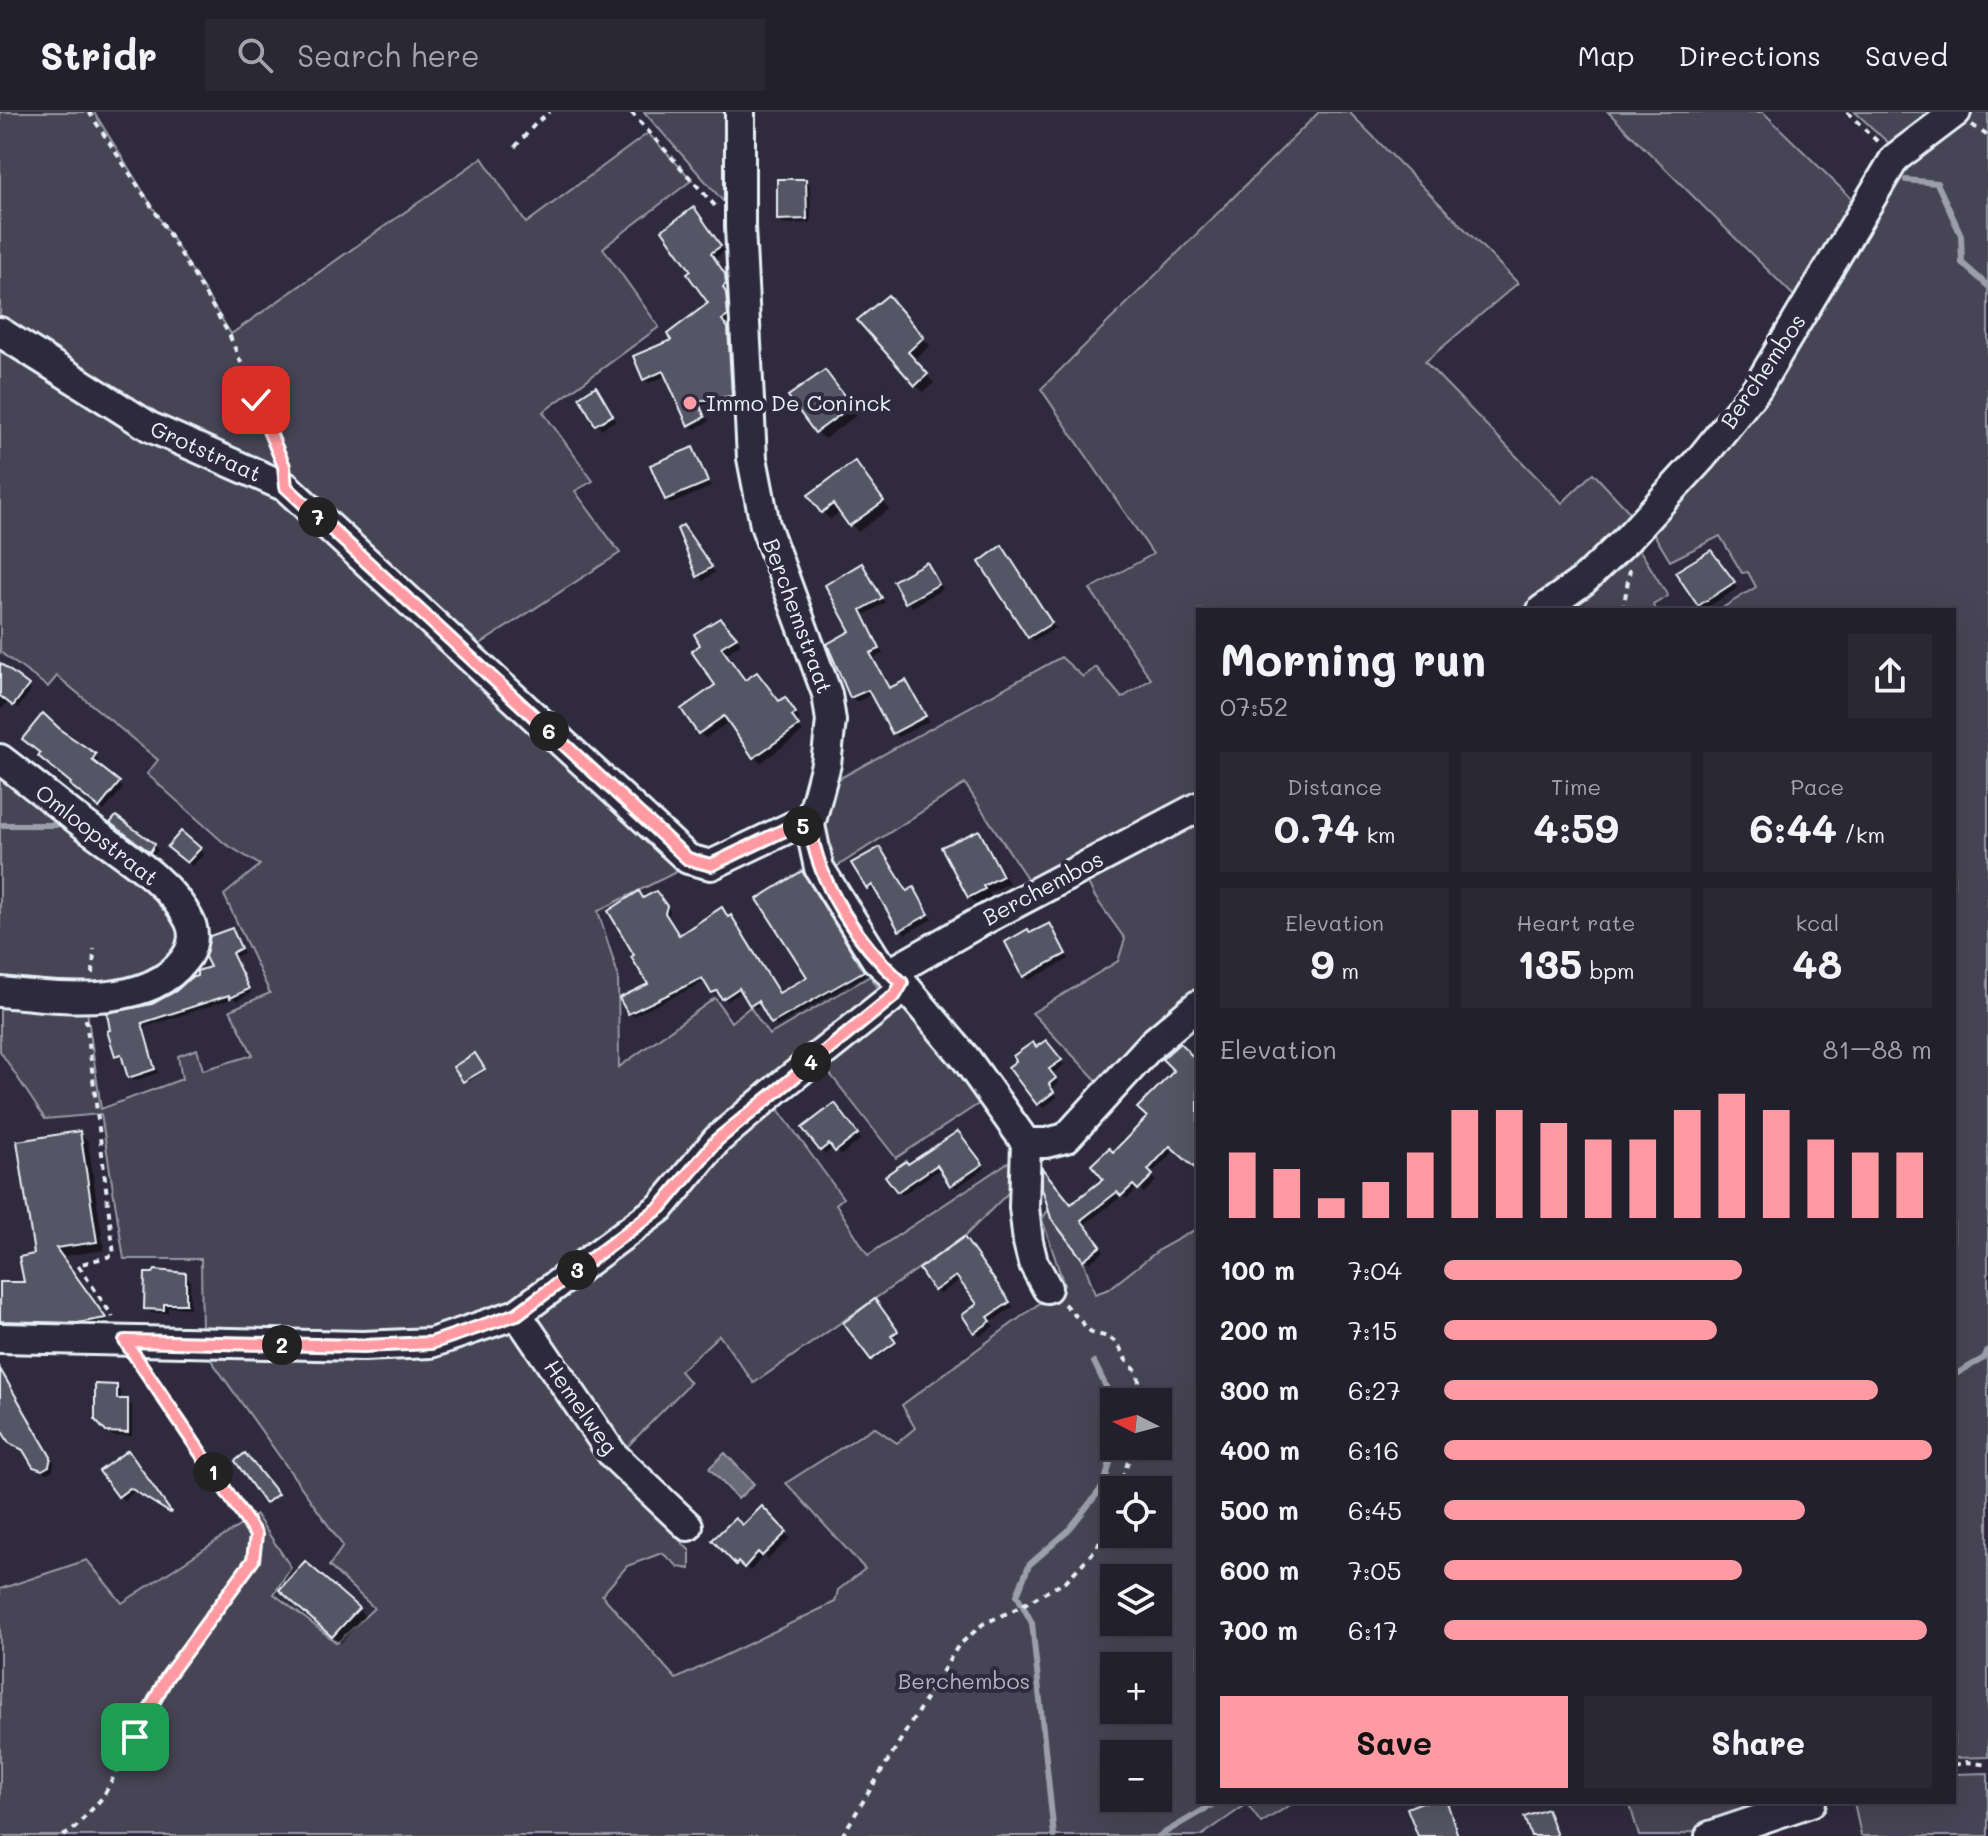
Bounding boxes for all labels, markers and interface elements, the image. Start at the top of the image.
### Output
search box [205,19,765,91]
text: Stridr [40,30,157,80]
icon: search [233,33,277,77]
text: Search here [297,35,480,75]
text: Map [1578,37,1635,73]
text: Directions [1679,37,1821,73]
text: Saved [1865,37,1948,73]
street label: Berchembos [1713,308,1812,434]
pin [222,366,290,434]
icon: check [234,378,278,422]
place label: Immo De Coninck [706,388,891,417]
marker: Immo De Coninck [681,394,699,412]
street label: Grotstraat [146,413,266,488]
pin: 7 [298,497,338,537]
text: 7 [312,502,324,531]
street label: Berchemstraat [757,534,840,698]
text: Morning run [1220,630,1486,687]
button: share [1848,634,1932,718]
text: 07:52 [1220,689,1288,723]
pin: 6 [529,711,569,751]
text: 6 [542,716,556,745]
text: Distance [1287,772,1382,801]
text: Time [1551,772,1601,801]
text: Pace [1790,772,1844,801]
street label: Omloopstraat [30,777,165,892]
text: 0.74 [1274,801,1359,853]
text: 4:59 [1533,801,1619,853]
text: 6:44 [1750,801,1837,853]
pin: 5 [783,806,823,846]
text: 5 [797,811,809,840]
text: km [1359,820,1396,849]
text: /km [1837,820,1885,849]
street label: Berchembos [977,844,1108,931]
text: Elevation [1285,908,1384,937]
text: Heart rate [1517,908,1635,937]
text: kcal [1795,908,1839,937]
text: 9 [1310,937,1334,989]
text: 135 [1517,937,1582,989]
text: 48 [1792,937,1842,989]
text: m [1334,956,1359,985]
text: bpm [1582,956,1635,985]
text: Elevation [1220,1032,1337,1066]
text: 81–88 m [1823,1032,1932,1066]
pin: 4 [791,1042,831,1082]
text: 4 [804,1047,818,1076]
pin: 3 [557,1250,597,1290]
text: 100 m [1220,1253,1295,1287]
text: 7:04 [1348,1253,1402,1287]
text: 3 [570,1255,584,1284]
text: 200 m [1220,1313,1298,1347]
text: 7:15 [1348,1313,1397,1347]
pin: 2 [262,1325,302,1365]
text: 2 [276,1330,288,1359]
street label: Hemelweg [538,1354,625,1460]
text: 300 m [1220,1373,1299,1407]
text: 6:27 [1348,1373,1401,1407]
north arrow [1100,1388,1172,1460]
map controls [1100,1388,1172,1812]
text: 400 m [1220,1433,1300,1467]
text: 6:16 [1348,1433,1399,1467]
pin: 1 [193,1452,233,1492]
text: 1 [208,1457,218,1486]
button: locate [1100,1476,1172,1548]
text: 500 m [1220,1493,1299,1527]
text: 6:45 [1348,1493,1402,1527]
text: 600 m [1220,1553,1299,1587]
text: 7:05 [1348,1553,1402,1587]
button: layers [1100,1564,1172,1636]
text: 700 m [1220,1613,1298,1647]
text: 6:17 [1348,1613,1398,1647]
button: + [1100,1652,1172,1724]
park label: Berchembos [898,1666,1030,1695]
button: Save [1220,1696,1568,1788]
button: Share [1584,1696,1932,1788]
pin [101,1703,169,1771]
icon: arrive [113,1715,157,1759]
button: − [1100,1740,1172,1812]

